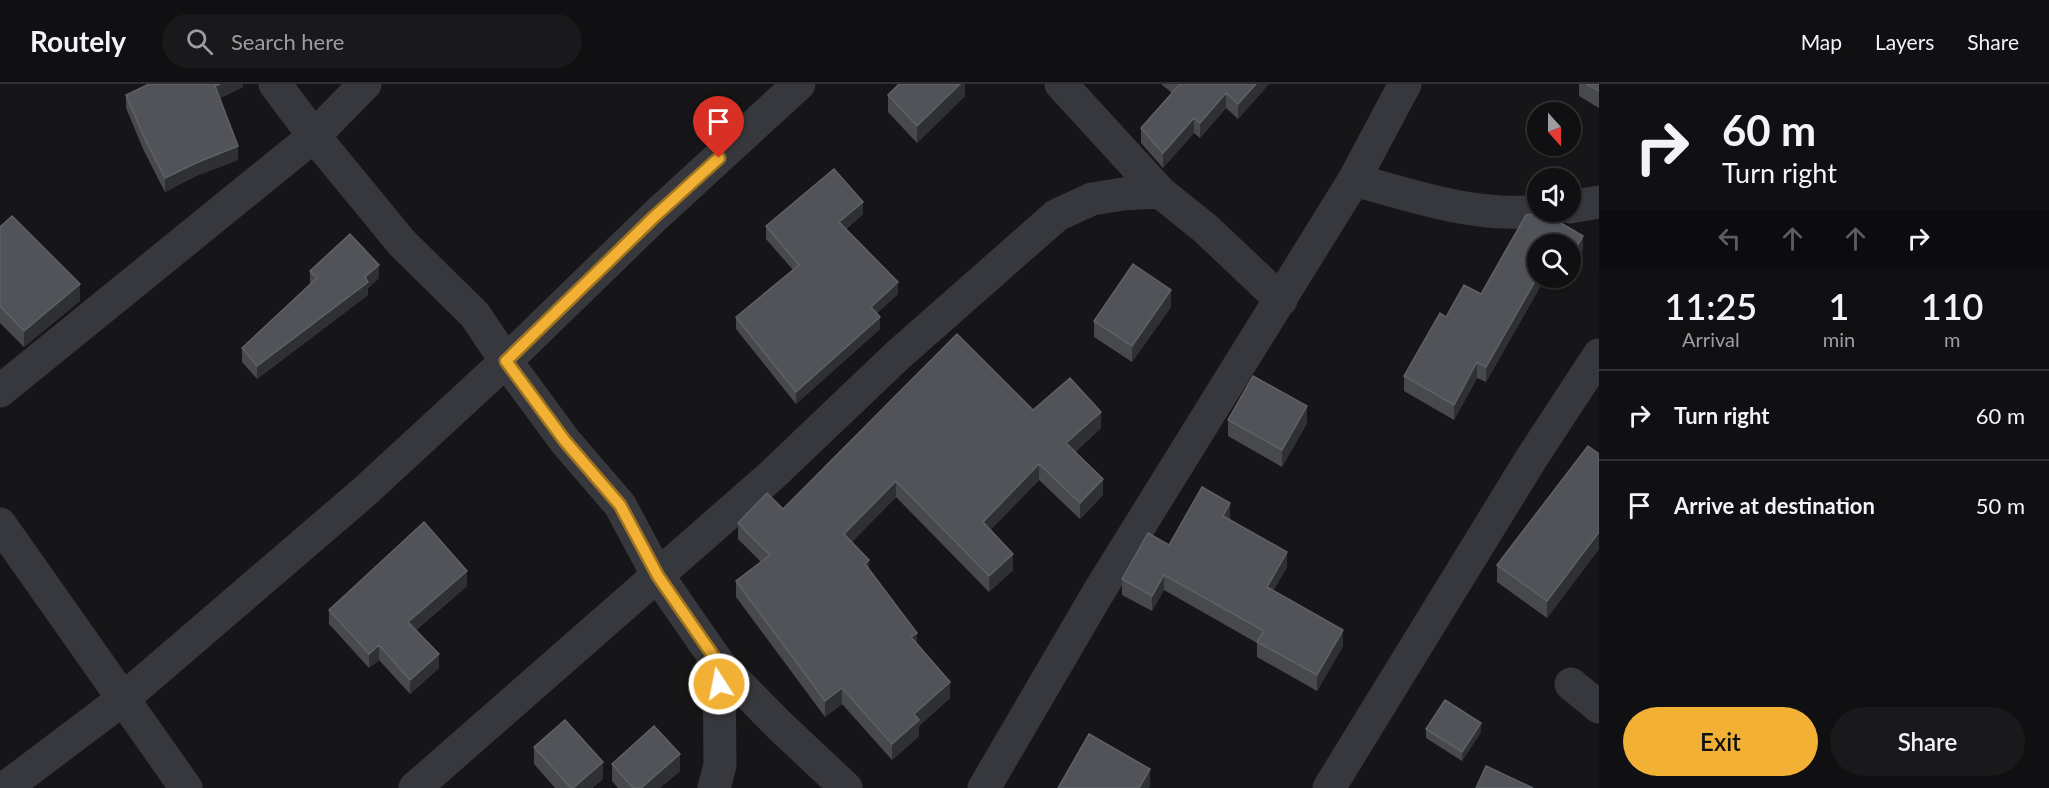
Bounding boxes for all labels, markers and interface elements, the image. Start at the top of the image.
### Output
search box [162,14,582,68]
text: Routely [30,24,126,58]
icon: search [183,25,216,58]
text: Search here [231,28,344,55]
text: Map [1801,29,1842,54]
text: Layers [1875,29,1934,54]
text: Share [1967,29,2019,54]
pin [693,96,744,158]
north arrow [1527,102,1581,156]
map controls [1527,102,1581,288]
icon: arrive [702,105,735,138]
text: 60 m [1722,105,1816,155]
icon: right [1623,108,1701,186]
text: Turn right [1722,156,1837,189]
button: sound [1527,168,1581,222]
icon: left [1713,222,1746,255]
icon: ahead [1776,222,1809,255]
icon: ahead [1839,222,1872,255]
icon: right [1902,222,1935,255]
button: search [1527,234,1581,288]
text: 11:25 [1665,284,1757,328]
text: 1 [1829,284,1849,328]
text: 110 [1921,284,1983,328]
text: Arrival [1682,327,1740,351]
text: min [1823,327,1855,351]
text: m [1944,327,1960,351]
icon: right [1623,399,1656,432]
text: Turn right [1674,402,1769,429]
text: 60 m [1976,402,2025,429]
icon: arrive [1623,489,1656,522]
text: Arrive at destination [1674,492,1875,519]
text: 50 m [1976,492,2025,519]
position arrow [687,652,751,716]
button: Exit [1623,707,1818,776]
button: Share [1830,707,2025,776]

